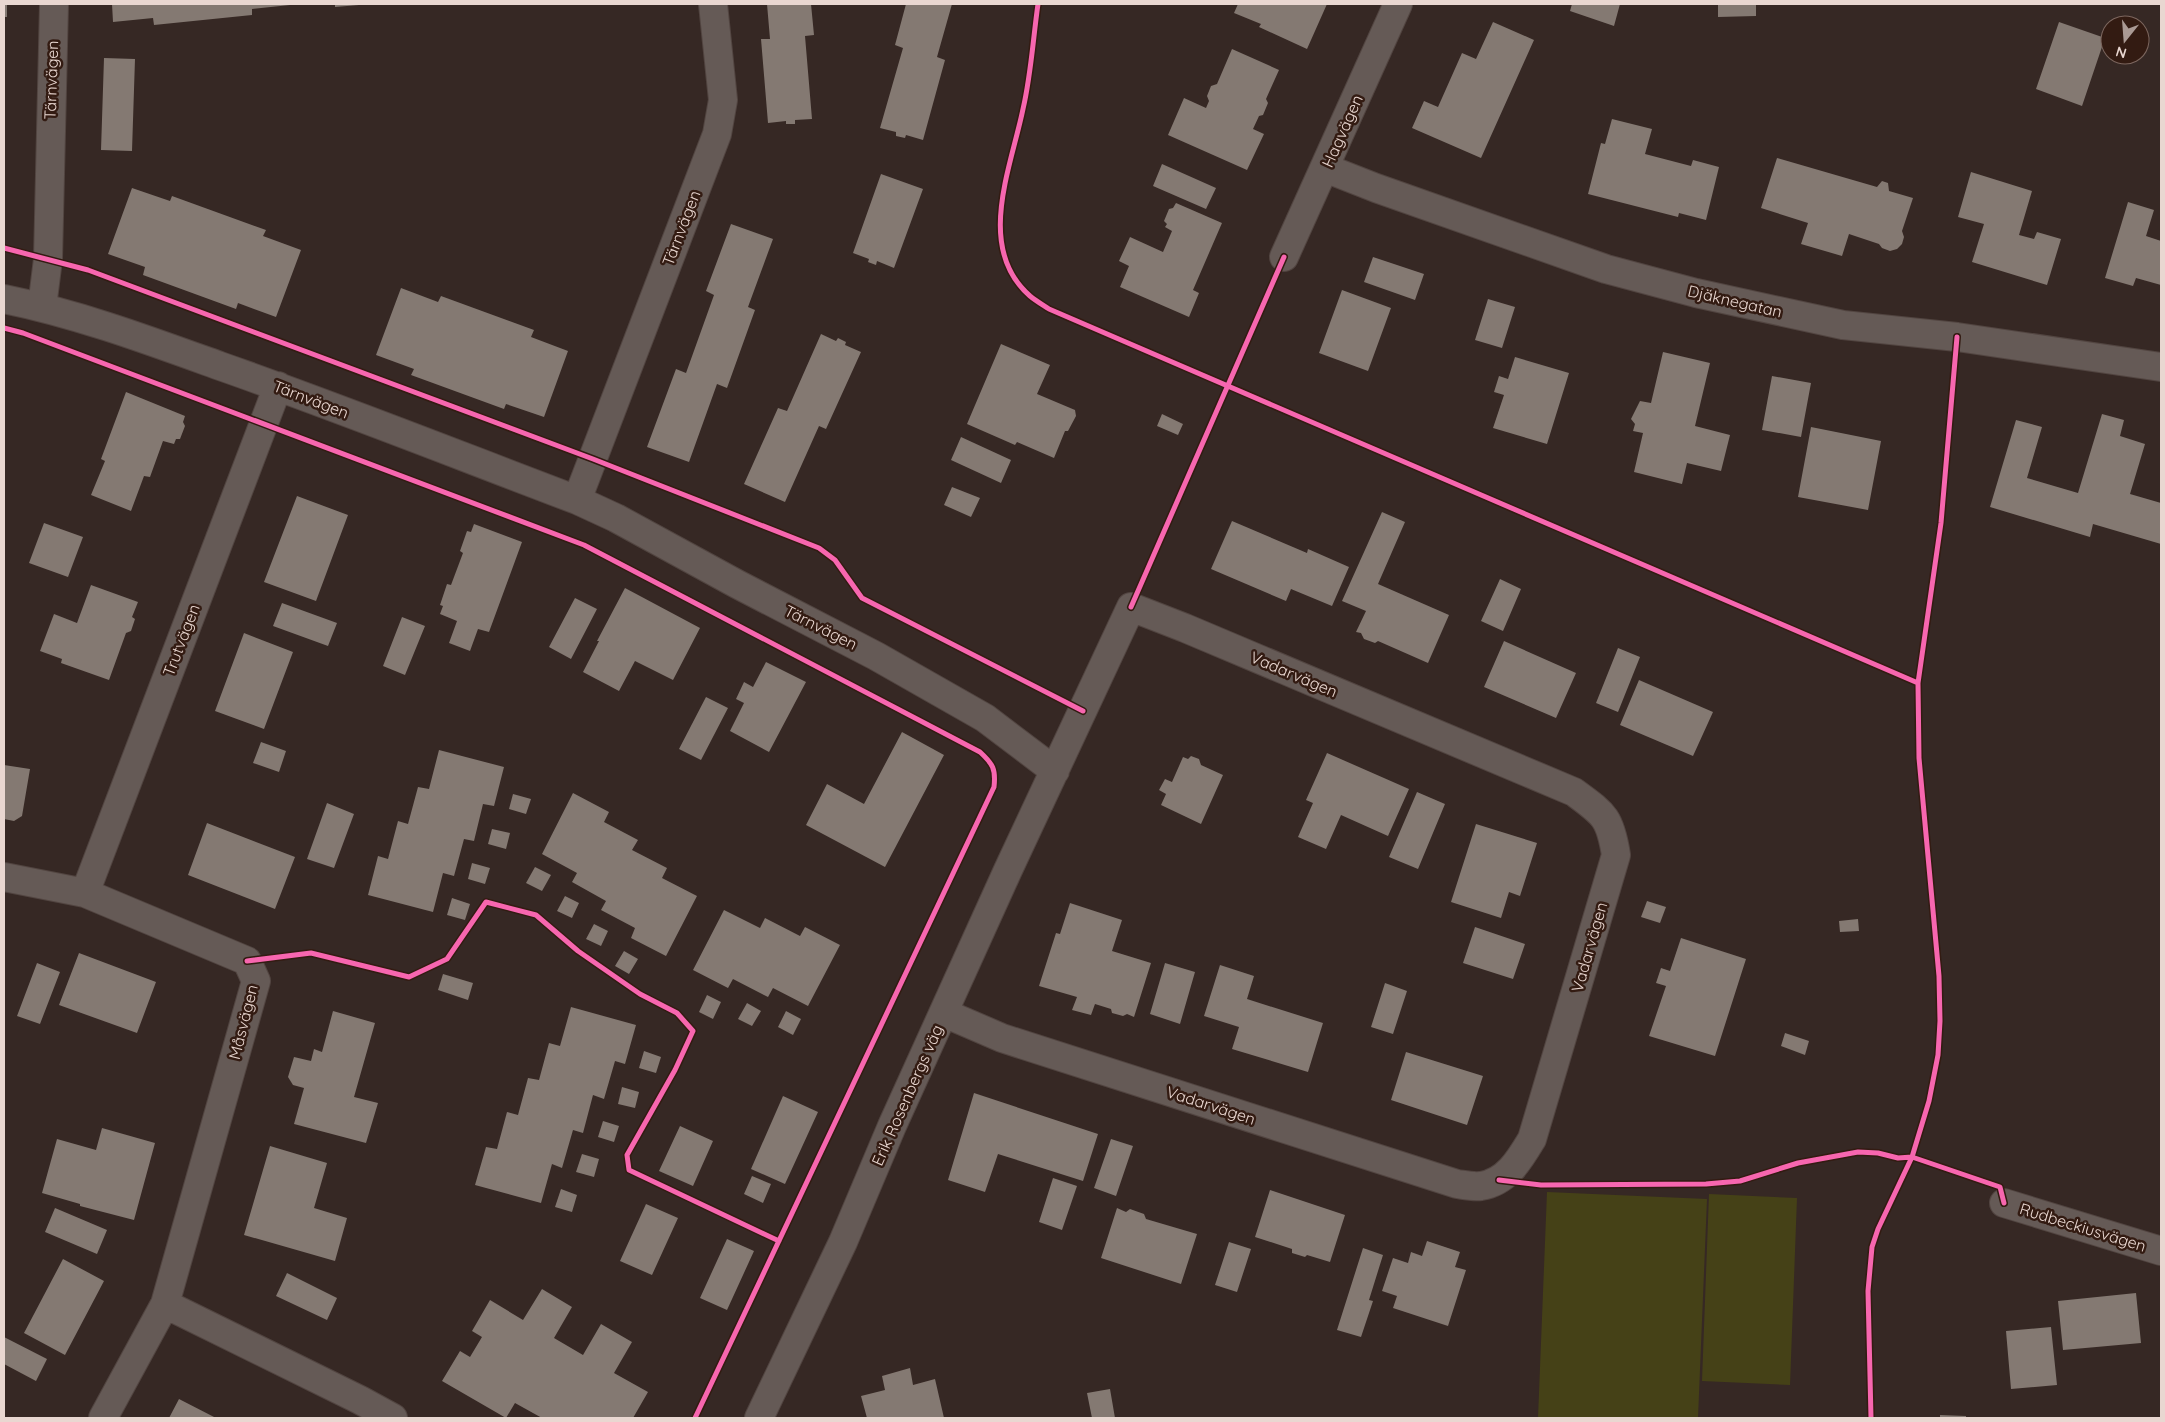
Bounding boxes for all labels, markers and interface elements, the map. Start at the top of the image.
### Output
north arrow [2100,15,2150,65]
street label: Tärnvägen [40,40,62,120]
text: N [2114,42,2129,63]
street label: Hagvägen [1317,92,1367,170]
street label: Tärnvägen [657,187,705,269]
street label: Djäknegatan [1686,280,1784,322]
street label: Tärnvägen [270,375,352,423]
street label: Tärnvägen [781,600,861,654]
street label: Trutvägen [158,601,204,679]
street label: Vadarvägen [1247,647,1341,701]
street label: Vadarvägen [1567,900,1611,994]
street label: Måsvägen [224,982,262,1062]
street label: Erik Rosenbergs väg [867,1021,947,1169]
street label: Vadarvägen [1164,1081,1258,1129]
street label: Rudbeckiusvägen [2017,1198,2149,1256]

